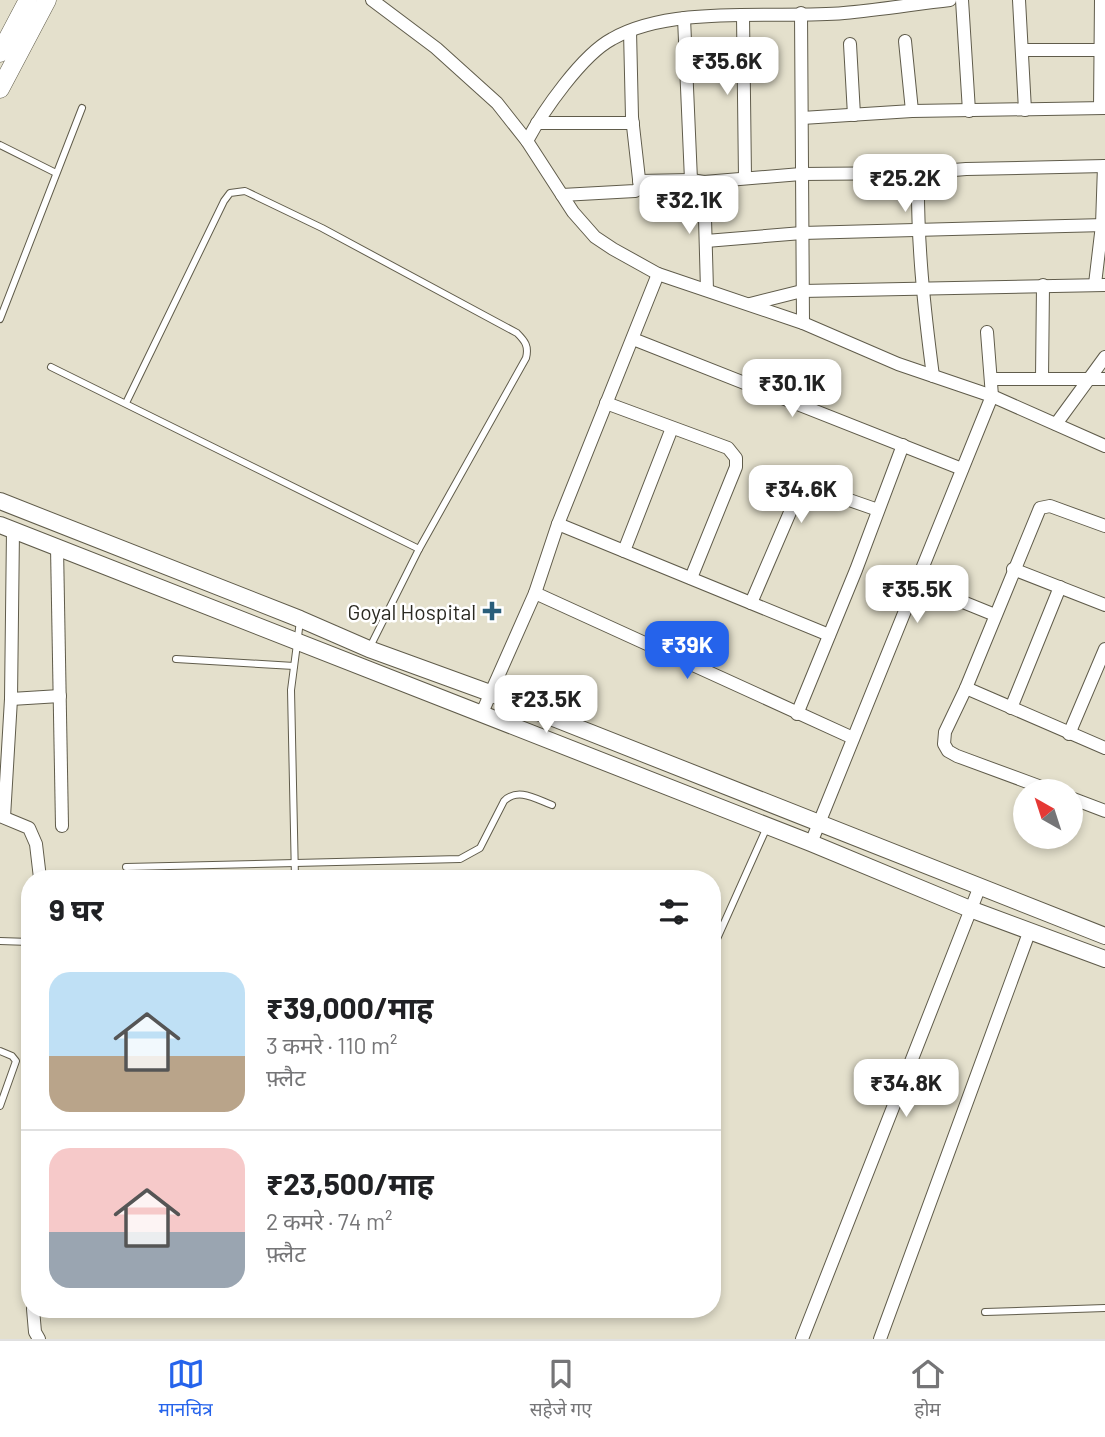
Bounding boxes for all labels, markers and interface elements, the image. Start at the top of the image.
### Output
pin: ₹35.6K [670,38,784,97]
text: ₹35.6K [692,46,762,74]
pin: ₹25.2K [848,154,962,214]
text: ₹25.2K [869,163,941,191]
pin: ₹32.1K [632,176,746,236]
text: ₹32.1K [655,185,723,213]
pin: ₹30.1K [735,360,849,419]
text: ₹30.1K [758,368,826,396]
pin: ₹34.6K [744,466,858,525]
text: ₹34.6K [765,474,837,502]
pin: ₹35.5K [860,566,974,625]
text: ₹35.5K [882,574,952,602]
place label: Goyal Hospital [347,599,476,624]
marker: Goyal Hospital [482,601,502,621]
pin: ₹39K [646,622,728,681]
text: ₹39K [661,630,713,658]
pin: ₹23.5K [489,676,603,735]
text: ₹23.5K [510,684,582,712]
north arrow [1013,779,1083,849]
map controls [1013,779,1083,849]
text: 9 घर [49,891,104,927]
icon: filters [655,893,693,931]
text: ₹39,000/माह [266,989,433,1025]
icon: home [105,1000,189,1084]
text: 3 कमरे · 110 m² [266,1031,398,1059]
pin: ₹34.8K [849,1060,963,1119]
text: फ़्लैट [266,1063,306,1091]
text: ₹34.8K [870,1068,942,1096]
text: ₹23,500/माह [266,1165,434,1201]
icon: home [105,1176,189,1260]
text: 2 कमरे · 74 m² [266,1207,392,1235]
text: फ़्लैट [266,1239,306,1267]
tab: मानचित्र [158,1355,213,1424]
tab: सहेजे गए [530,1355,592,1424]
tab: होम [909,1355,947,1424]

